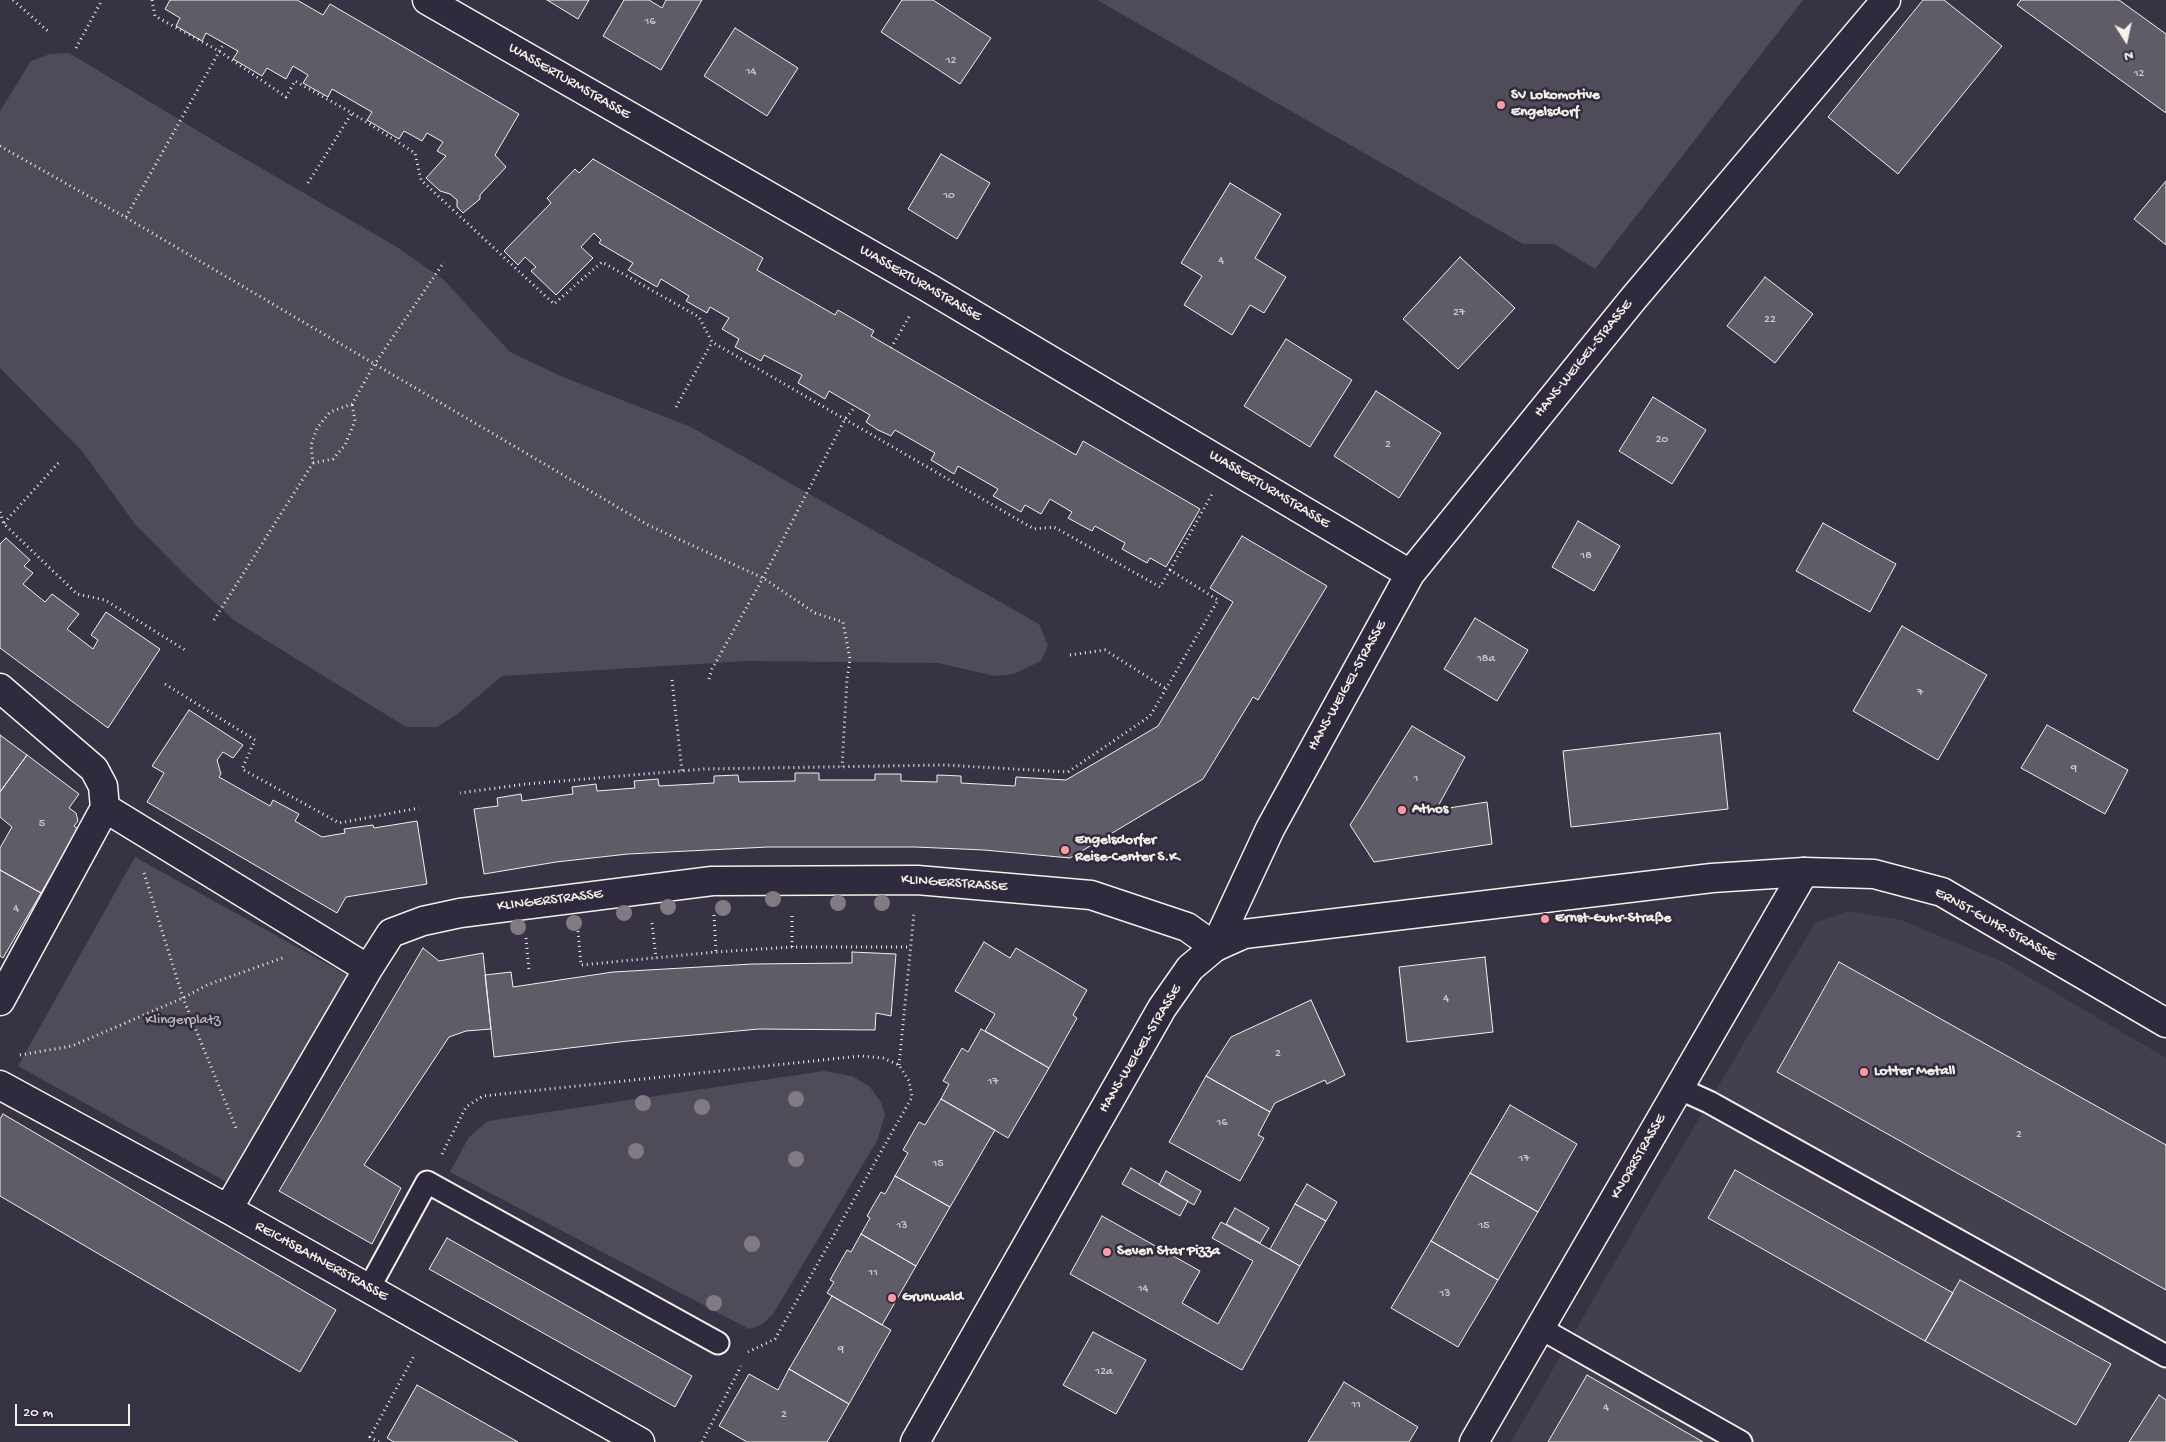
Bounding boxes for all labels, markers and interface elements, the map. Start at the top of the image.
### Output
house number: 16 [645,15,655,29]
north arrow [2101,15,2151,65]
street label: WASSERTURMSTRASSE [505,40,633,124]
text: N [2123,46,2135,64]
house number: 12 [946,54,956,68]
house number: 14 [746,65,756,79]
house number: 12 [2134,67,2144,81]
place label: SV Lokomotive Engelsdorf [1511,87,1600,122]
marker: SV Lokomotive Engelsdorf [1495,99,1507,111]
house number: 10 [943,189,955,203]
street label: WASSERTURMSTRASSE [856,242,984,326]
house number: 4 [1218,254,1224,268]
street label: HANS-WEIGEL-STRASSE [1531,296,1637,422]
house number: 27 [1453,306,1465,320]
house number: 22 [1764,313,1776,327]
house number: 20 [1656,433,1668,447]
house number: 2 [1385,438,1391,452]
street label: WASSERTURMSTRASSE [1205,447,1333,533]
house number: 18 [1580,549,1592,563]
street label: HANS-WEIGEL-STRASSE [1305,618,1391,754]
house number: 18a [1477,652,1495,666]
house number: 7 [1917,686,1923,700]
house number: 9 [2071,762,2077,776]
house number: 1 [1414,772,1418,786]
place label: Athos [1412,801,1448,819]
marker: Athos [1396,804,1408,816]
house number: 5 [39,817,45,831]
place label: Engelsdorfer Reise-Center S.K. [1075,832,1182,867]
marker: Engelsdorfer Reise-Center S.K. [1059,844,1071,856]
street label: KLINGERSTRASSE [900,871,1008,897]
street label: ERNST-GUHR-STRASSE [1931,884,2059,966]
street label: KLINGERSTRASSE [496,886,604,916]
house number: 4 [13,902,19,916]
place label: Ernst-Guhr-Straße [1555,910,1671,928]
marker: Ernst-Guhr-Straße [1539,913,1551,925]
street label: HANS-WEIGEL-STRASSE [1096,982,1186,1116]
house number: 4 [1443,992,1449,1006]
park label: Klingerplatz [145,1012,221,1030]
house number: 2 [1275,1047,1281,1061]
place label: Lotter Metall [1874,1063,1955,1081]
marker: Lotter Metall [1858,1066,1870,1078]
house number: 17 [987,1075,999,1089]
street label: KNORRSTRASSE [1607,1111,1671,1203]
house number: 16 [1217,1116,1227,1130]
house number: 2 [2016,1128,2022,1142]
house number: 17 [1518,1152,1530,1166]
house number: 15 [932,1157,944,1171]
street label: REICHSBAHNERSTRASSE [251,1218,391,1306]
house number: 13 [896,1219,908,1233]
house number: 15 [1478,1219,1490,1233]
place label: Seven Star Pizza [1117,1243,1220,1261]
marker: Seven Star Pizza [1101,1246,1113,1258]
house number: 11 [868,1266,878,1280]
house number: 14 [1138,1282,1148,1296]
house number: 13 [1439,1287,1451,1301]
place label: Grunwald [902,1289,963,1307]
marker: Grunwald [886,1292,898,1304]
house number: 9 [838,1343,844,1357]
house number: 12a [1095,1365,1113,1379]
scale bar [18,1394,132,1426]
house number: 11 [1351,1398,1361,1412]
house number: 4 [1603,1401,1609,1415]
text: 20 m [23,1404,53,1422]
house number: 2 [781,1408,787,1422]

